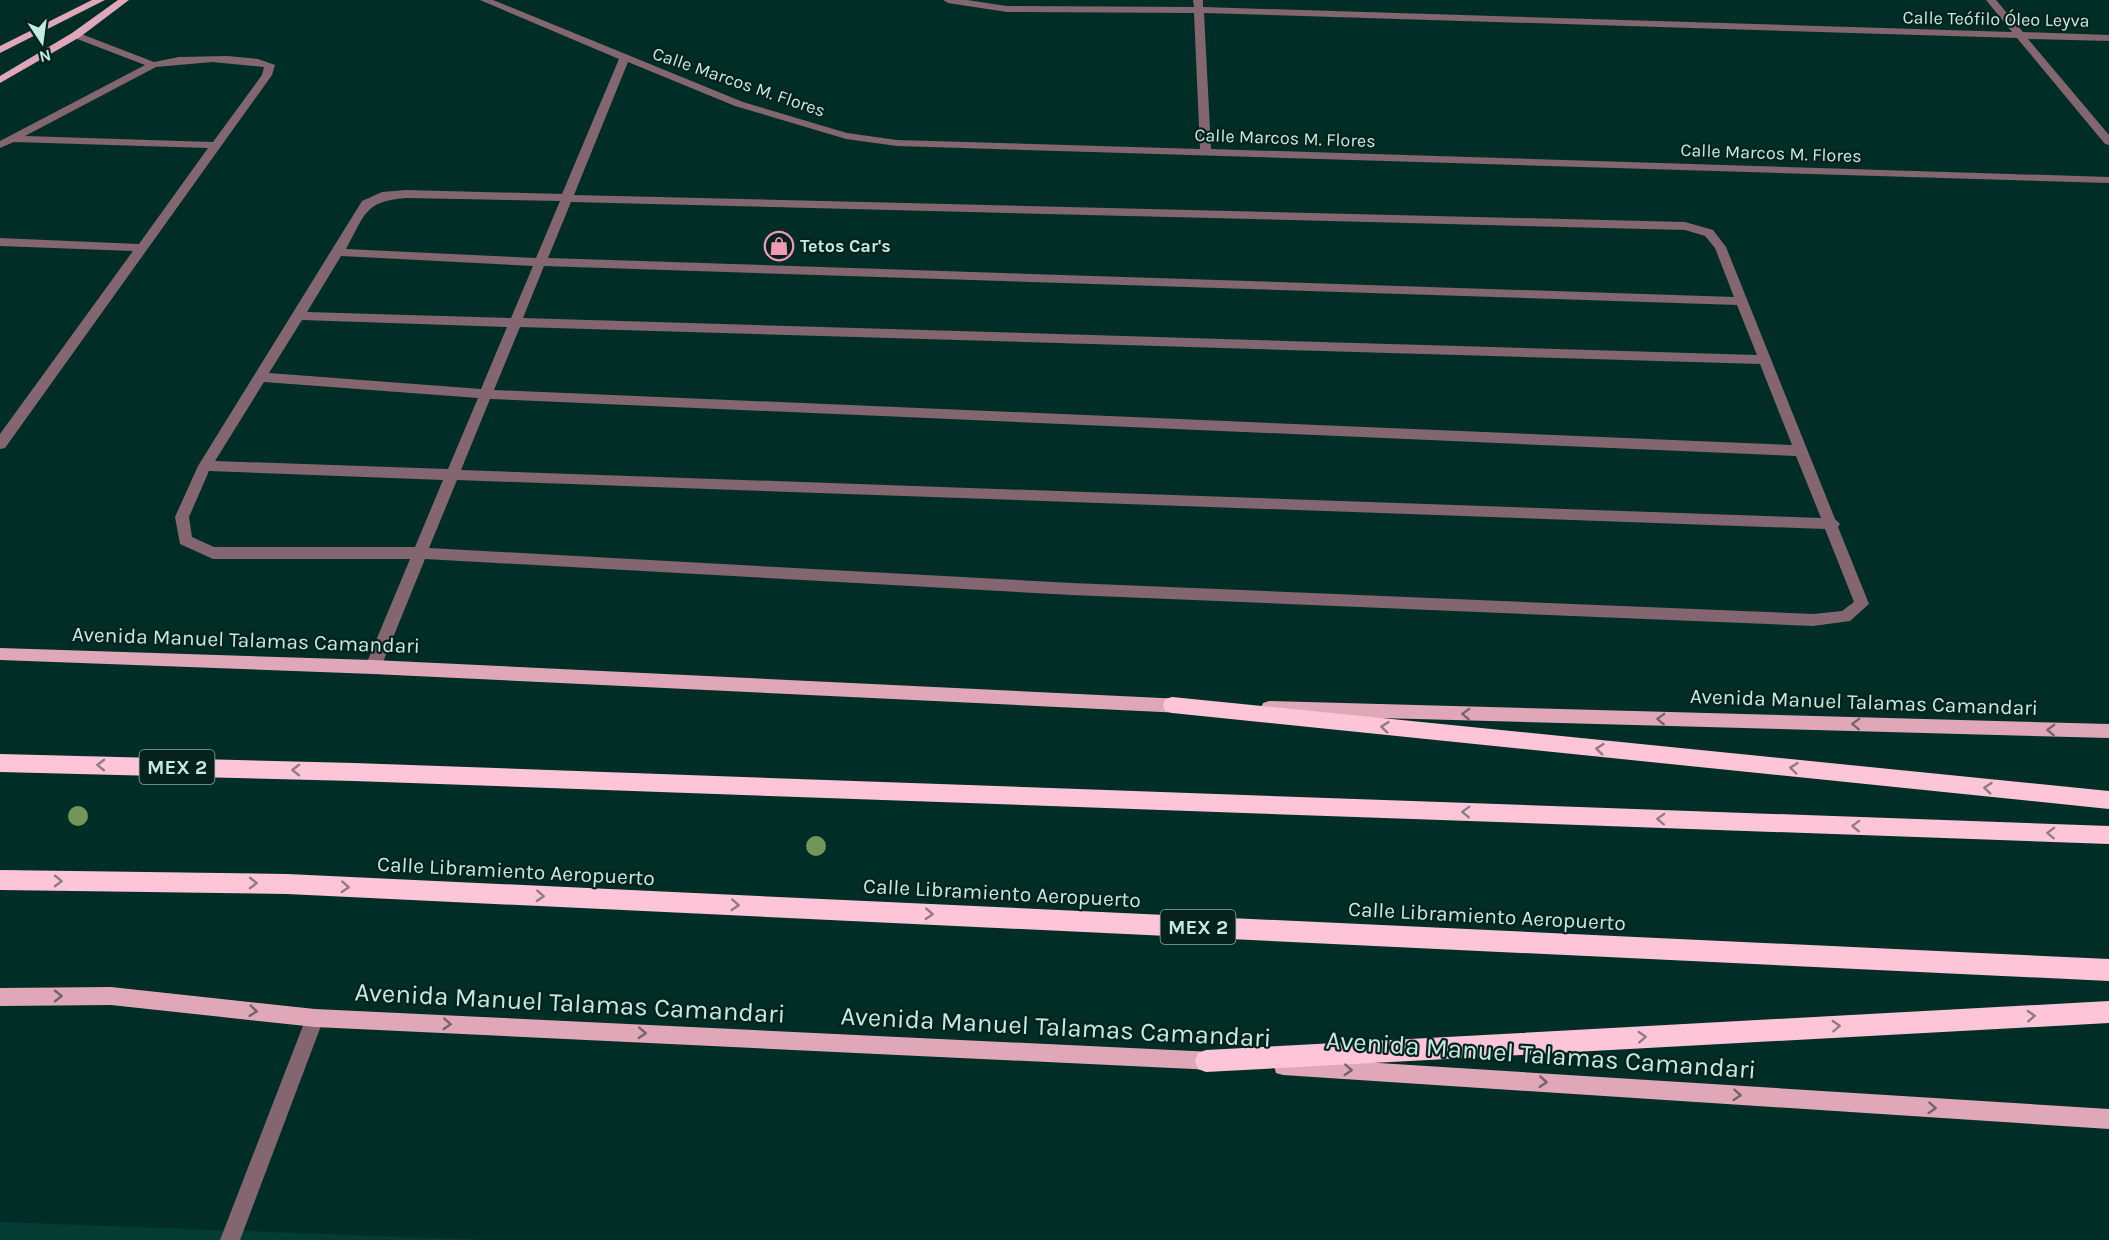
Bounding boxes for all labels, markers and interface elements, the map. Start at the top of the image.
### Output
street label: Calle Teófilo Óleo Leyva [1902,5,2090,32]
north arrow [12,12,72,72]
street label: Calle Marcos M. Flores [650,42,828,122]
text: N [38,46,53,67]
street label: Calle Marcos M. Flores [1194,124,1376,152]
street label: Calle Marcos M. Flores [1680,139,1862,167]
shop icon: Tetos Car's [763,230,795,262]
place label: Tetos Car's [800,235,891,257]
street label: Avenida Manuel Talamas Camandari [72,622,420,658]
street label: Avenida Manuel Talamas Camandari [1690,684,2038,720]
one-way arrow [1461,707,1470,720]
one-way arrow [1656,713,1665,725]
one-way arrow [1851,718,1860,731]
one-way arrow [1381,721,1390,734]
one-way arrow [2046,724,2055,736]
one-way arrow [1596,743,1605,755]
road number: MEX 2 [140,750,214,784]
one-way arrow [96,759,105,771]
one-way arrow [1790,762,1799,775]
one-way arrow [291,764,300,776]
one-way arrow [1984,782,1993,795]
one-way arrow [1461,806,1470,818]
one-way arrow [1656,813,1665,825]
one-way arrow [1851,820,1860,832]
one-way arrow [2046,827,2055,840]
street label: Calle Libramiento Aeropuerto [377,852,655,890]
street label: Calle Libramiento Aeropuerto [863,874,1141,912]
one-way arrow [54,875,63,887]
one-way arrow [249,877,258,890]
one-way arrow [341,880,350,893]
one-way arrow [535,889,544,902]
street label: Calle Libramiento Aeropuerto [1348,897,1626,935]
one-way arrow [730,898,739,911]
one-way arrow [925,908,934,921]
road number: MEX 2 [1160,910,1236,944]
street label: Avenida Manuel Talamas Camandari [354,976,786,1030]
one-way arrow [54,990,63,1002]
street label: Avenida Manuel Talamas Camandari [840,1000,1272,1054]
one-way arrow [248,1004,257,1017]
one-way arrow [2027,1009,2036,1022]
one-way arrow [443,1017,452,1030]
one-way arrow [1832,1020,1841,1033]
street label: Avenida Manuel Talamas Camandari [1325,1024,1757,1086]
one-way arrow [638,1026,647,1039]
one-way arrow [1637,1031,1646,1044]
one-way arrow [1344,1063,1353,1076]
one-way arrow [1538,1076,1547,1089]
one-way arrow [1733,1088,1742,1101]
one-way arrow [1927,1101,1936,1114]

